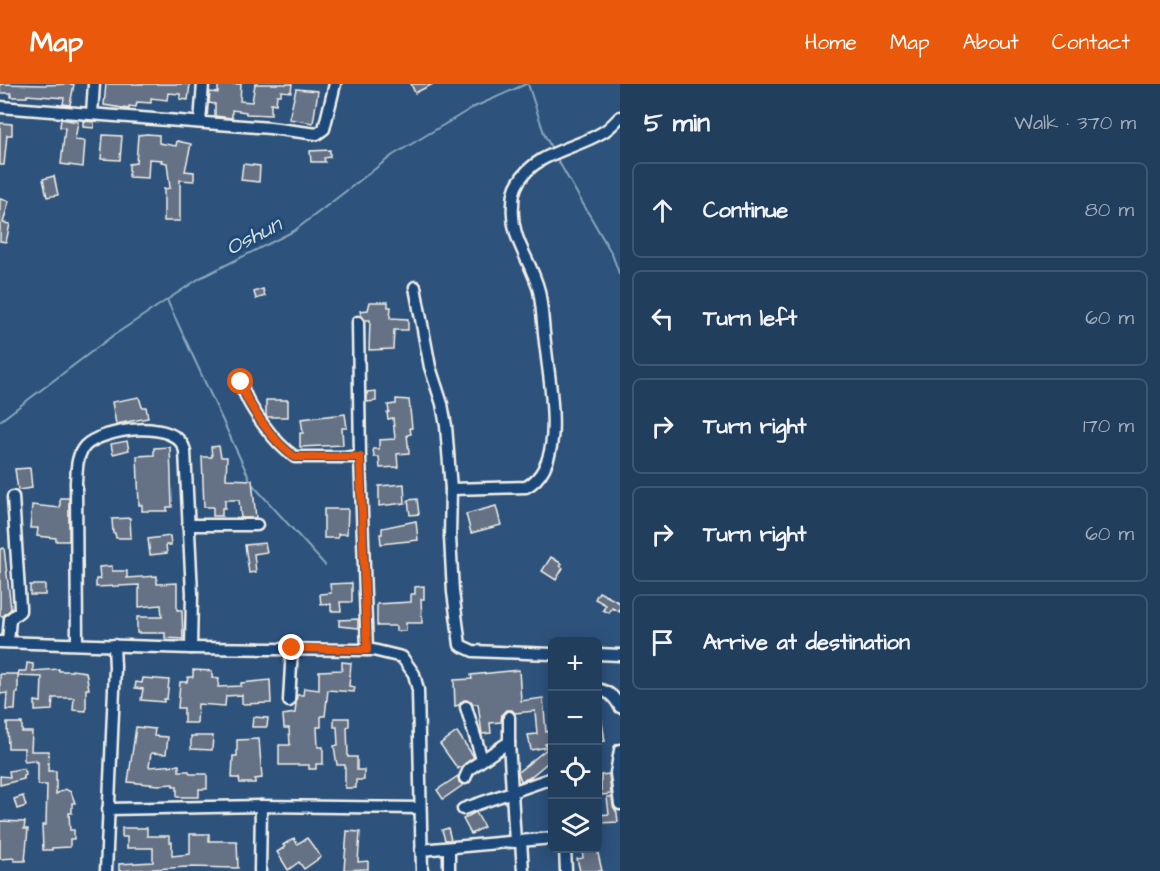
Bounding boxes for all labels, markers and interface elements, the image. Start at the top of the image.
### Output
text: Map [30,23,83,62]
text: Home [805,28,857,57]
text: Map [890,28,930,57]
text: About [963,28,1019,57]
text: Contact [1052,28,1130,57]
text: 5 min [644,105,710,141]
text: Walk · 370 m [1014,109,1136,137]
icon: ahead [646,194,679,227]
text: Continue [703,195,788,226]
text: 80 m [1085,196,1134,224]
water label: Oshun [220,208,289,264]
icon: left [646,302,679,335]
text: Turn left [703,303,797,334]
text: 60 m [1085,304,1134,332]
route start [227,368,253,394]
icon: right [646,410,679,443]
text: Turn right [703,411,806,442]
text: 170 m [1083,412,1134,440]
icon: right [646,518,679,551]
text: Turn right [703,519,806,550]
text: 60 m [1085,520,1134,548]
icon: arrive [646,626,679,659]
text: Arrive at destination [703,627,910,658]
route end [278,634,304,660]
map controls [548,637,602,853]
button: + [548,637,602,691]
button: − [548,691,602,745]
button: locate [548,745,602,799]
button: layers [548,799,602,853]

